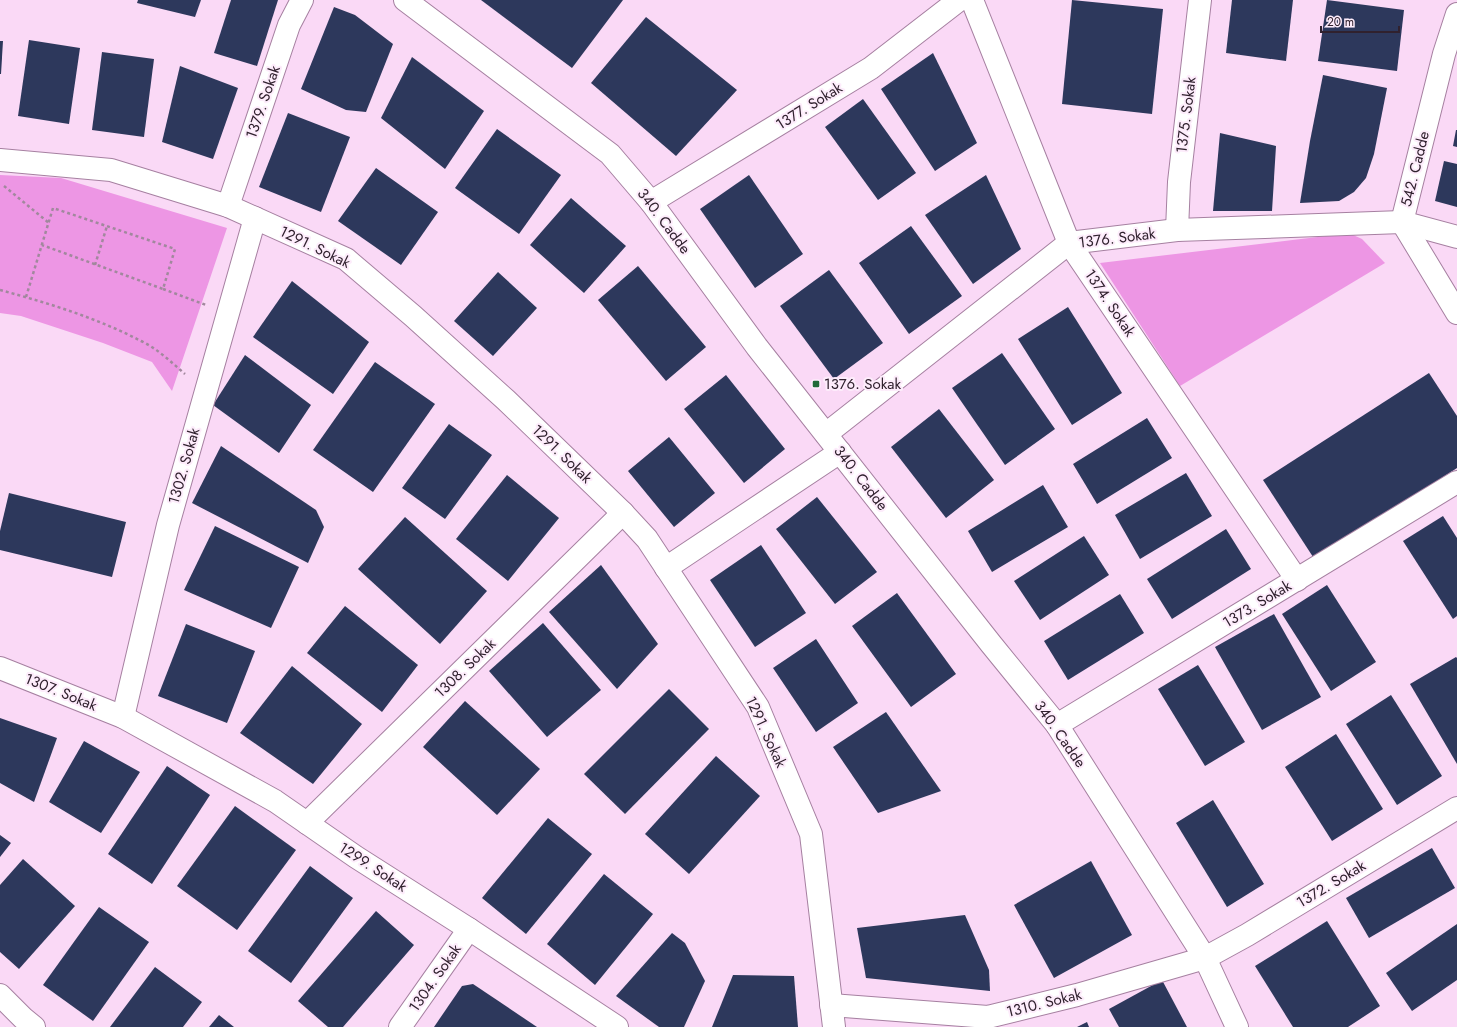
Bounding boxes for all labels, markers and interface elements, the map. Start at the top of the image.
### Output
scale bar [1321,8,1399,34]
text: 20 m [1327,13,1354,31]
street label: 1379. Sokak [240,62,286,142]
street label: 1375. Sokak [1170,75,1202,154]
street label: 1377. Sokak [771,77,847,135]
street label: 542. Cadde [1395,129,1435,209]
street label: 340. Cadde [632,184,696,259]
street label: 1291. Sokak [276,220,355,274]
street label: 1376. Sokak [1077,222,1157,254]
street label: 1374. Sokak [1079,265,1141,341]
place label: 1376. Sokak [824,373,901,395]
marker: 1376. Sokak [811,379,821,389]
street label: 1291. Sokak [527,420,597,489]
street label: 1302. Sokak [163,425,205,507]
street label: 340. Cadde [829,441,894,515]
street label: 1373. Sokak [1219,575,1296,633]
street label: 1308. Sokak [429,633,501,703]
street label: 1307. Sokak [22,668,101,717]
street label: 1291. Sokak [740,693,792,772]
street label: 340. Cadde [1029,696,1091,772]
street label: 1299. Sokak [335,837,412,898]
street label: 1372. Sokak [1292,855,1370,913]
street label: 1304. Sokak [403,939,467,1016]
street label: 1310. Sokak [1004,983,1084,1023]

